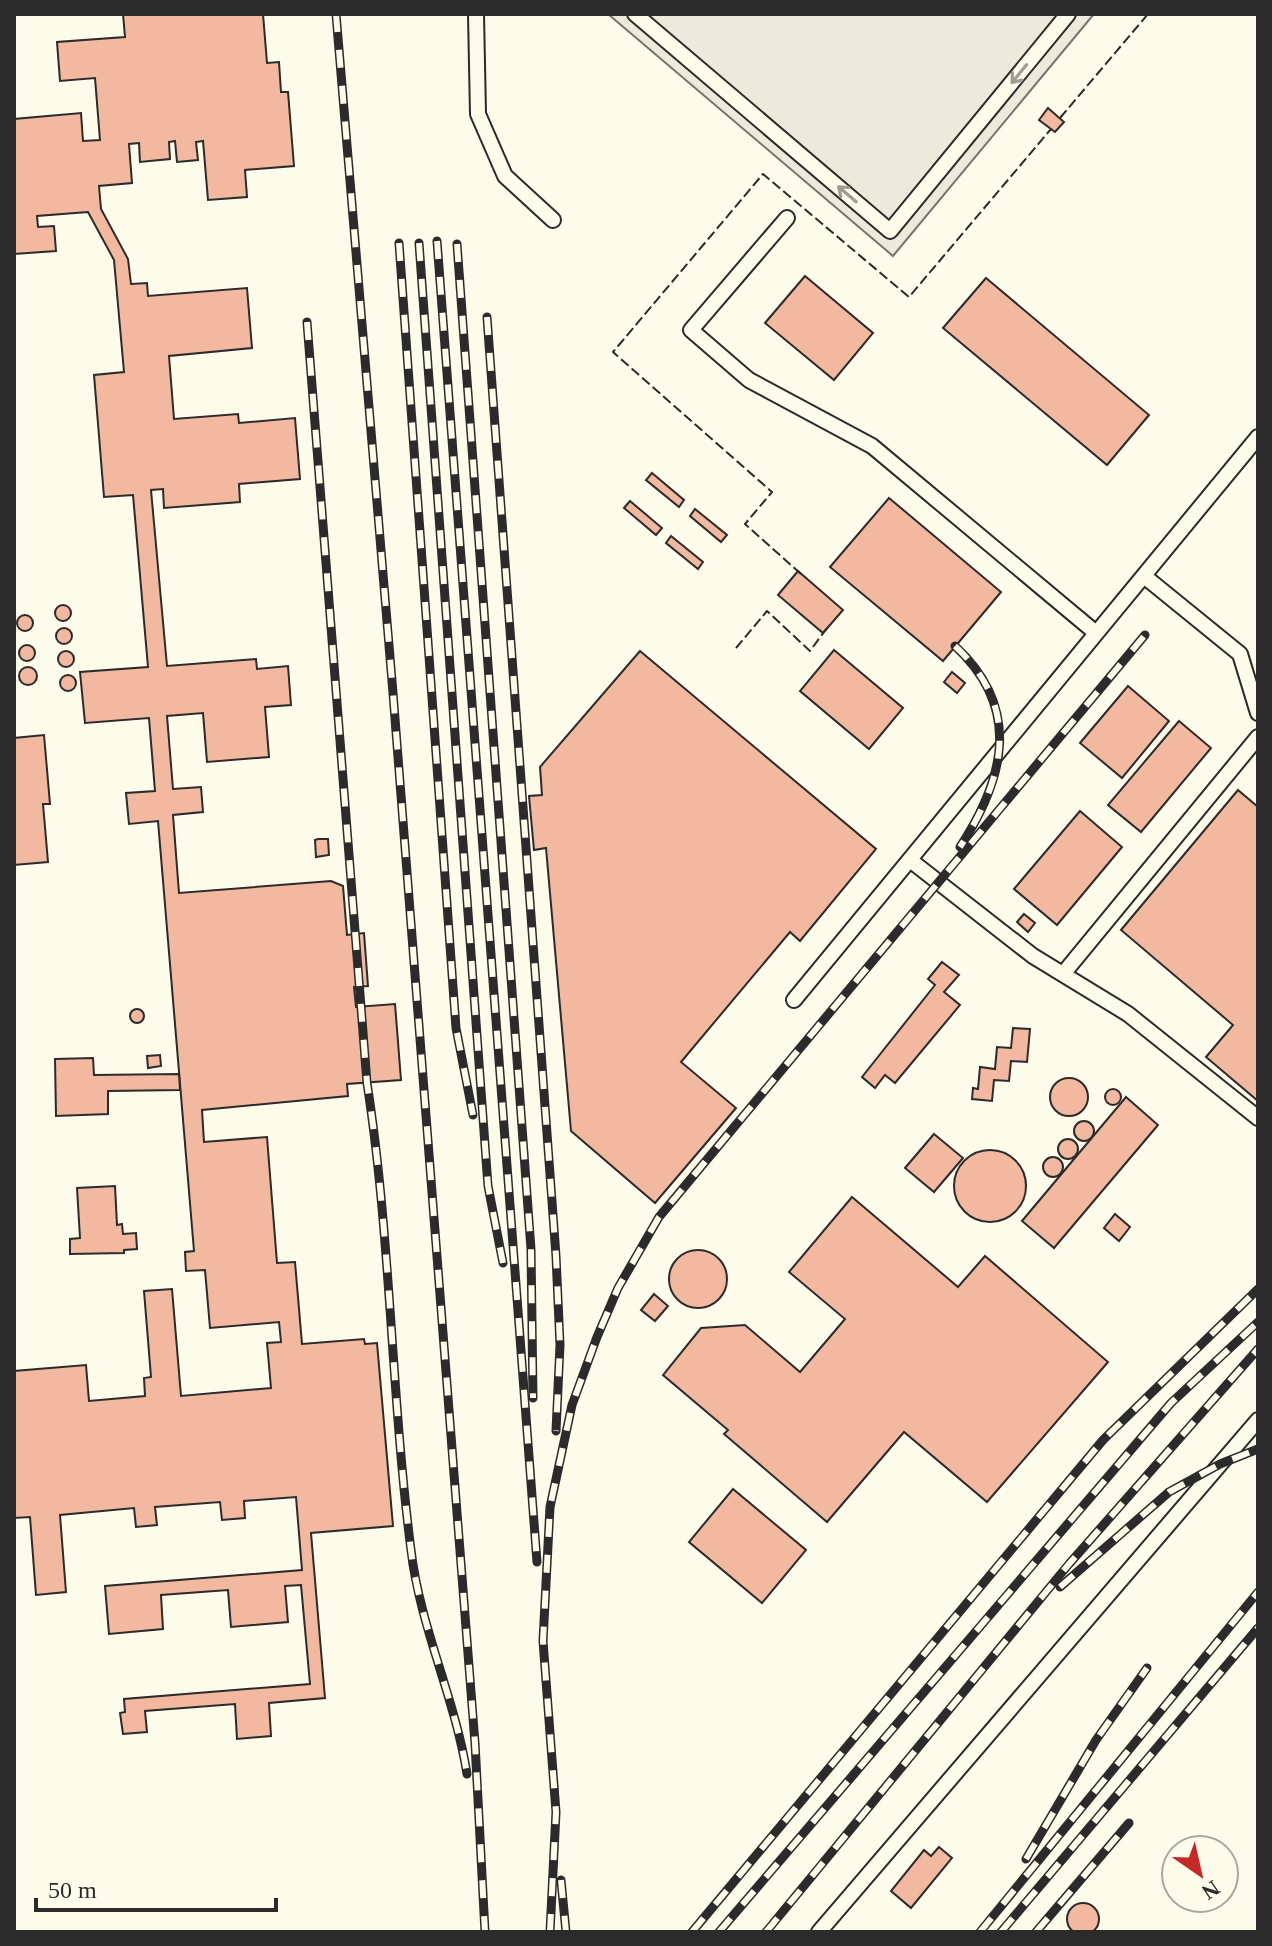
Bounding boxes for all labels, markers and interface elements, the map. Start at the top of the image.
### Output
one-way arrow [1010,64,1028,84]
one-way arrow [837,185,858,203]
north arrow [1160,1834,1240,1914]
scale bar [36,1862,276,1912]
text: N [1197,1875,1224,1905]
text: 50 m [48,1877,97,1903]

